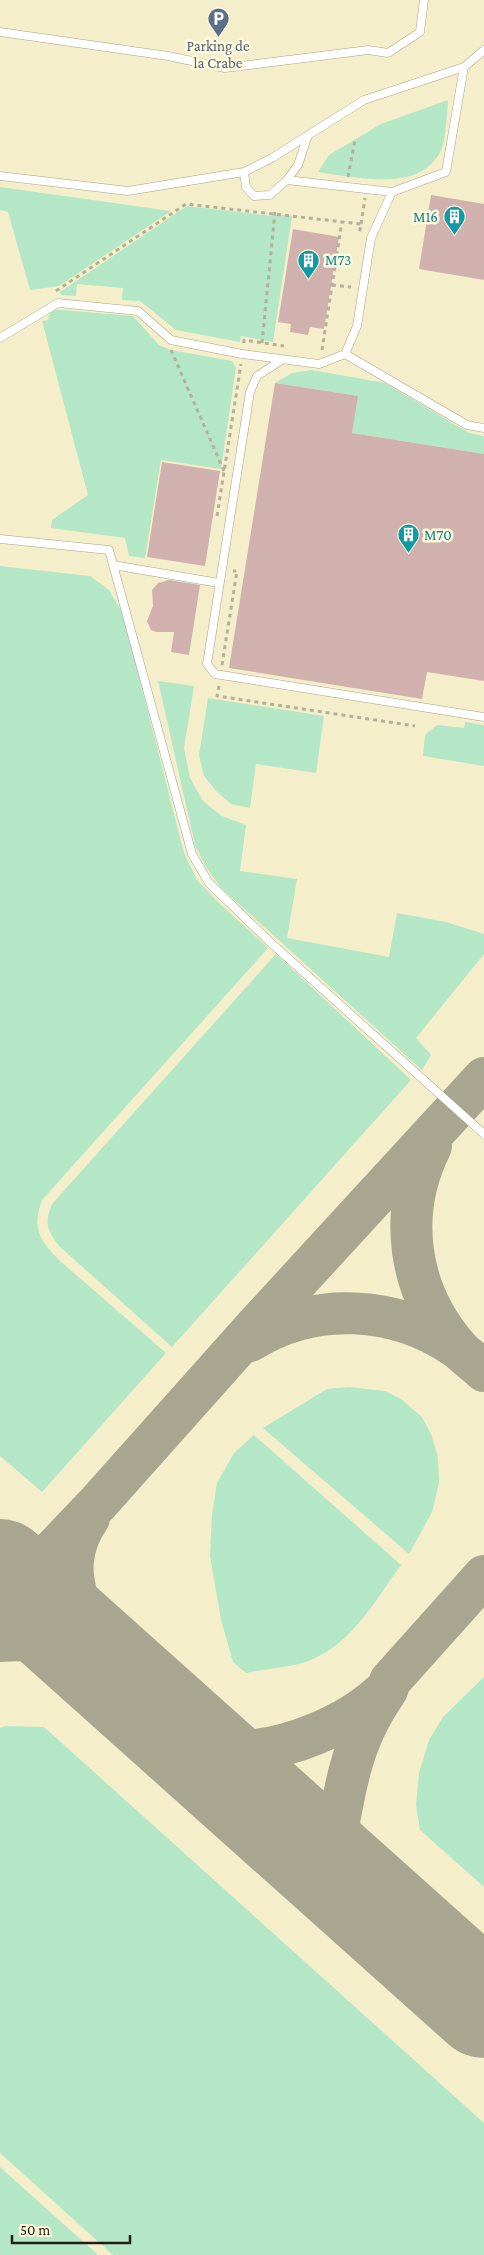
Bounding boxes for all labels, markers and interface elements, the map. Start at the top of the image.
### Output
parking icon: Parking de la Crabe [206,6,230,37]
place label: Parking de la Crabe [186,38,250,71]
building icon: M16 [442,205,466,236]
place label: M16 [413,209,438,225]
building icon: M73 [297,248,321,279]
place label: M73 [325,252,351,268]
building icon: M70 [396,523,420,554]
place label: M70 [424,527,452,543]
scale bar [12,2212,130,2244]
text: 50 m [20,2222,50,2238]

